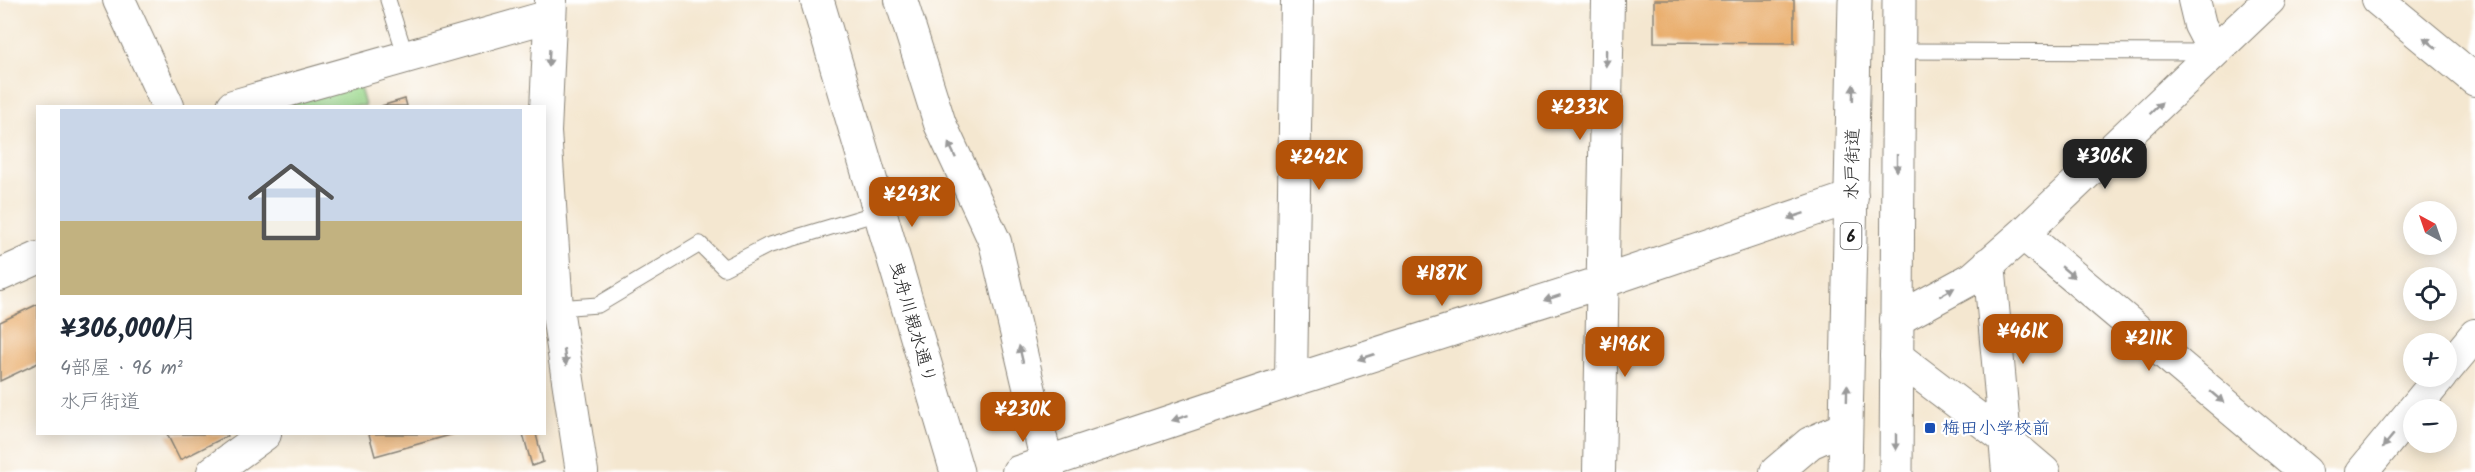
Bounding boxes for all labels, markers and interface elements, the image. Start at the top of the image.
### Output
one-way arrow [2422,36,2438,49]
one-way arrow [544,49,553,68]
one-way arrow [1602,49,1611,68]
one-way arrow [1849,83,1858,102]
pin: ¥233K [1538,90,1622,141]
text: ¥233K [1551,93,1609,125]
one-way arrow [2148,101,2162,115]
street label: 水戸街道 [1838,128,1869,200]
pin: ¥306K [2063,139,2147,190]
pin: ¥242K [1277,140,1361,191]
one-way arrow [948,142,957,159]
text: ¥306K [2077,142,2133,174]
text: ¥242K [1290,143,1348,175]
icon: home [237,148,345,256]
one-way arrow [1892,154,1902,173]
pin: ¥243K [870,177,954,228]
text: ¥243K [883,180,941,212]
north arrow [2403,201,2457,255]
map controls [2403,201,2457,453]
one-way arrow [1787,211,1805,221]
road number: 6 [1840,223,1862,249]
pin: ¥187K [1400,256,1484,307]
street label: 曳舟川親水通り [880,258,943,387]
text: ¥187K [1416,259,1468,291]
one-way arrow [2060,265,2075,278]
button: locate [2403,267,2457,321]
one-way arrow [1939,287,1956,297]
one-way arrow [1543,294,1561,303]
text: ¥306,000/月 [60,309,198,351]
pin: ¥461K [1981,314,2065,365]
text: ¥461K [1997,317,2049,349]
pin: ¥211K [2107,321,2191,372]
text: ¥211K [2125,324,2173,356]
pin: ¥196K [1583,327,1667,378]
text: ¥196K [1599,330,1651,362]
button: + [2403,333,2457,387]
one-way arrow [1016,344,1025,363]
one-way arrow [560,348,569,367]
text: 4部屋 · 96 m² [60,353,183,385]
one-way arrow [1357,353,1375,362]
one-way arrow [1842,383,1852,402]
text: 水戸街道 [60,387,140,419]
one-way arrow [2209,391,2225,404]
pin: ¥230K [981,392,1065,443]
text: ¥230K [994,395,1052,427]
button: − [2403,399,2457,453]
one-way arrow [1171,413,1189,423]
place label: 梅田小学校前 [1942,415,2050,444]
marker: 梅田小学校前 [1923,421,1937,435]
one-way arrow [1891,433,1901,452]
one-way arrow [2381,433,2394,449]

